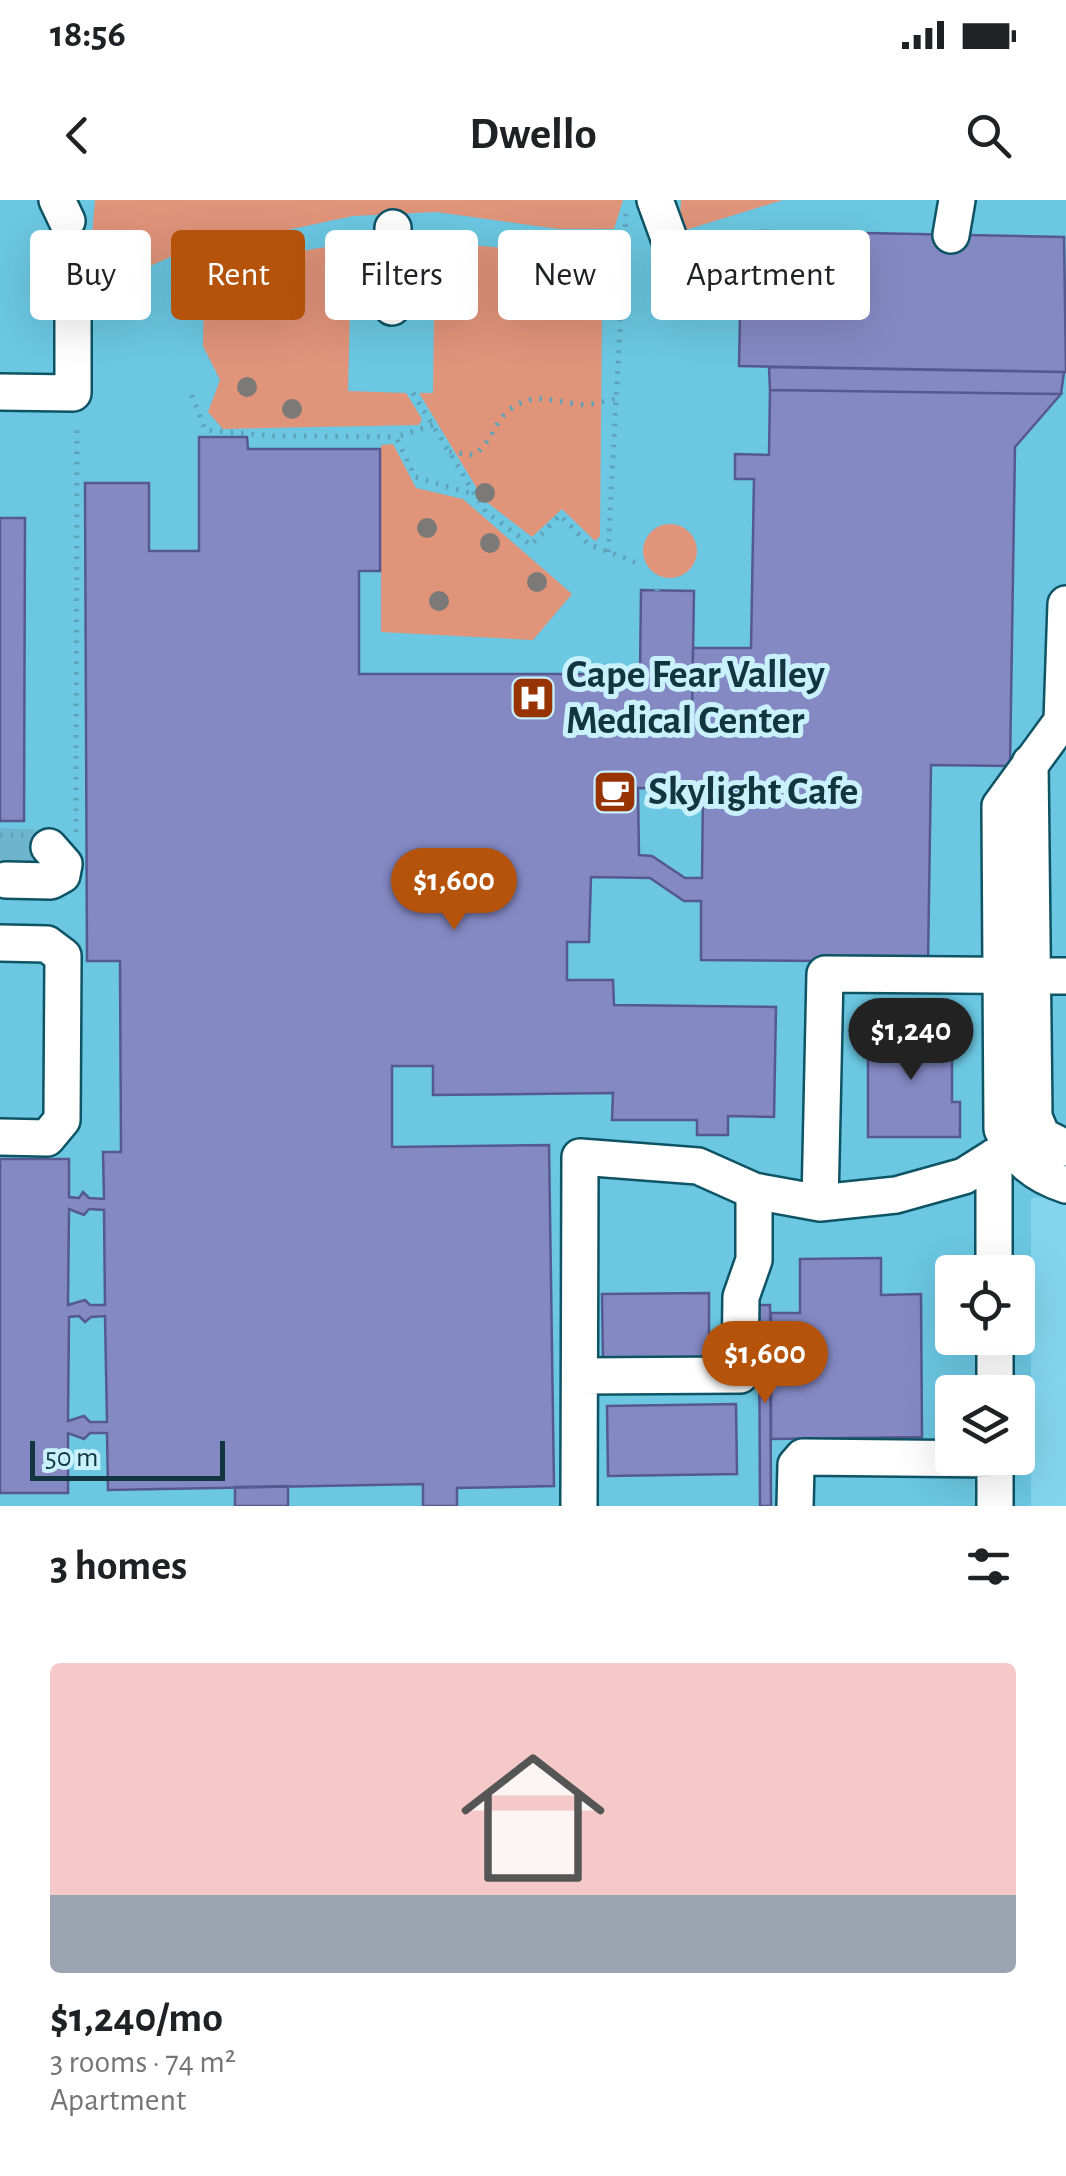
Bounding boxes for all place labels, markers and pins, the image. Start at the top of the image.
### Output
place label: Cape Fear Valley Medical Center [566,655,825,741]
hospital icon: Cape Fear Valley Medical Center [510,675,556,721]
cafe icon: Skylight Cafe [592,769,638,815]
place label: Skylight Cafe [648,772,858,812]
pin: $1,600 [373,848,535,933]
pin: $1,240 [830,998,992,1083]
pin: $1,600 [684,1321,846,1406]

